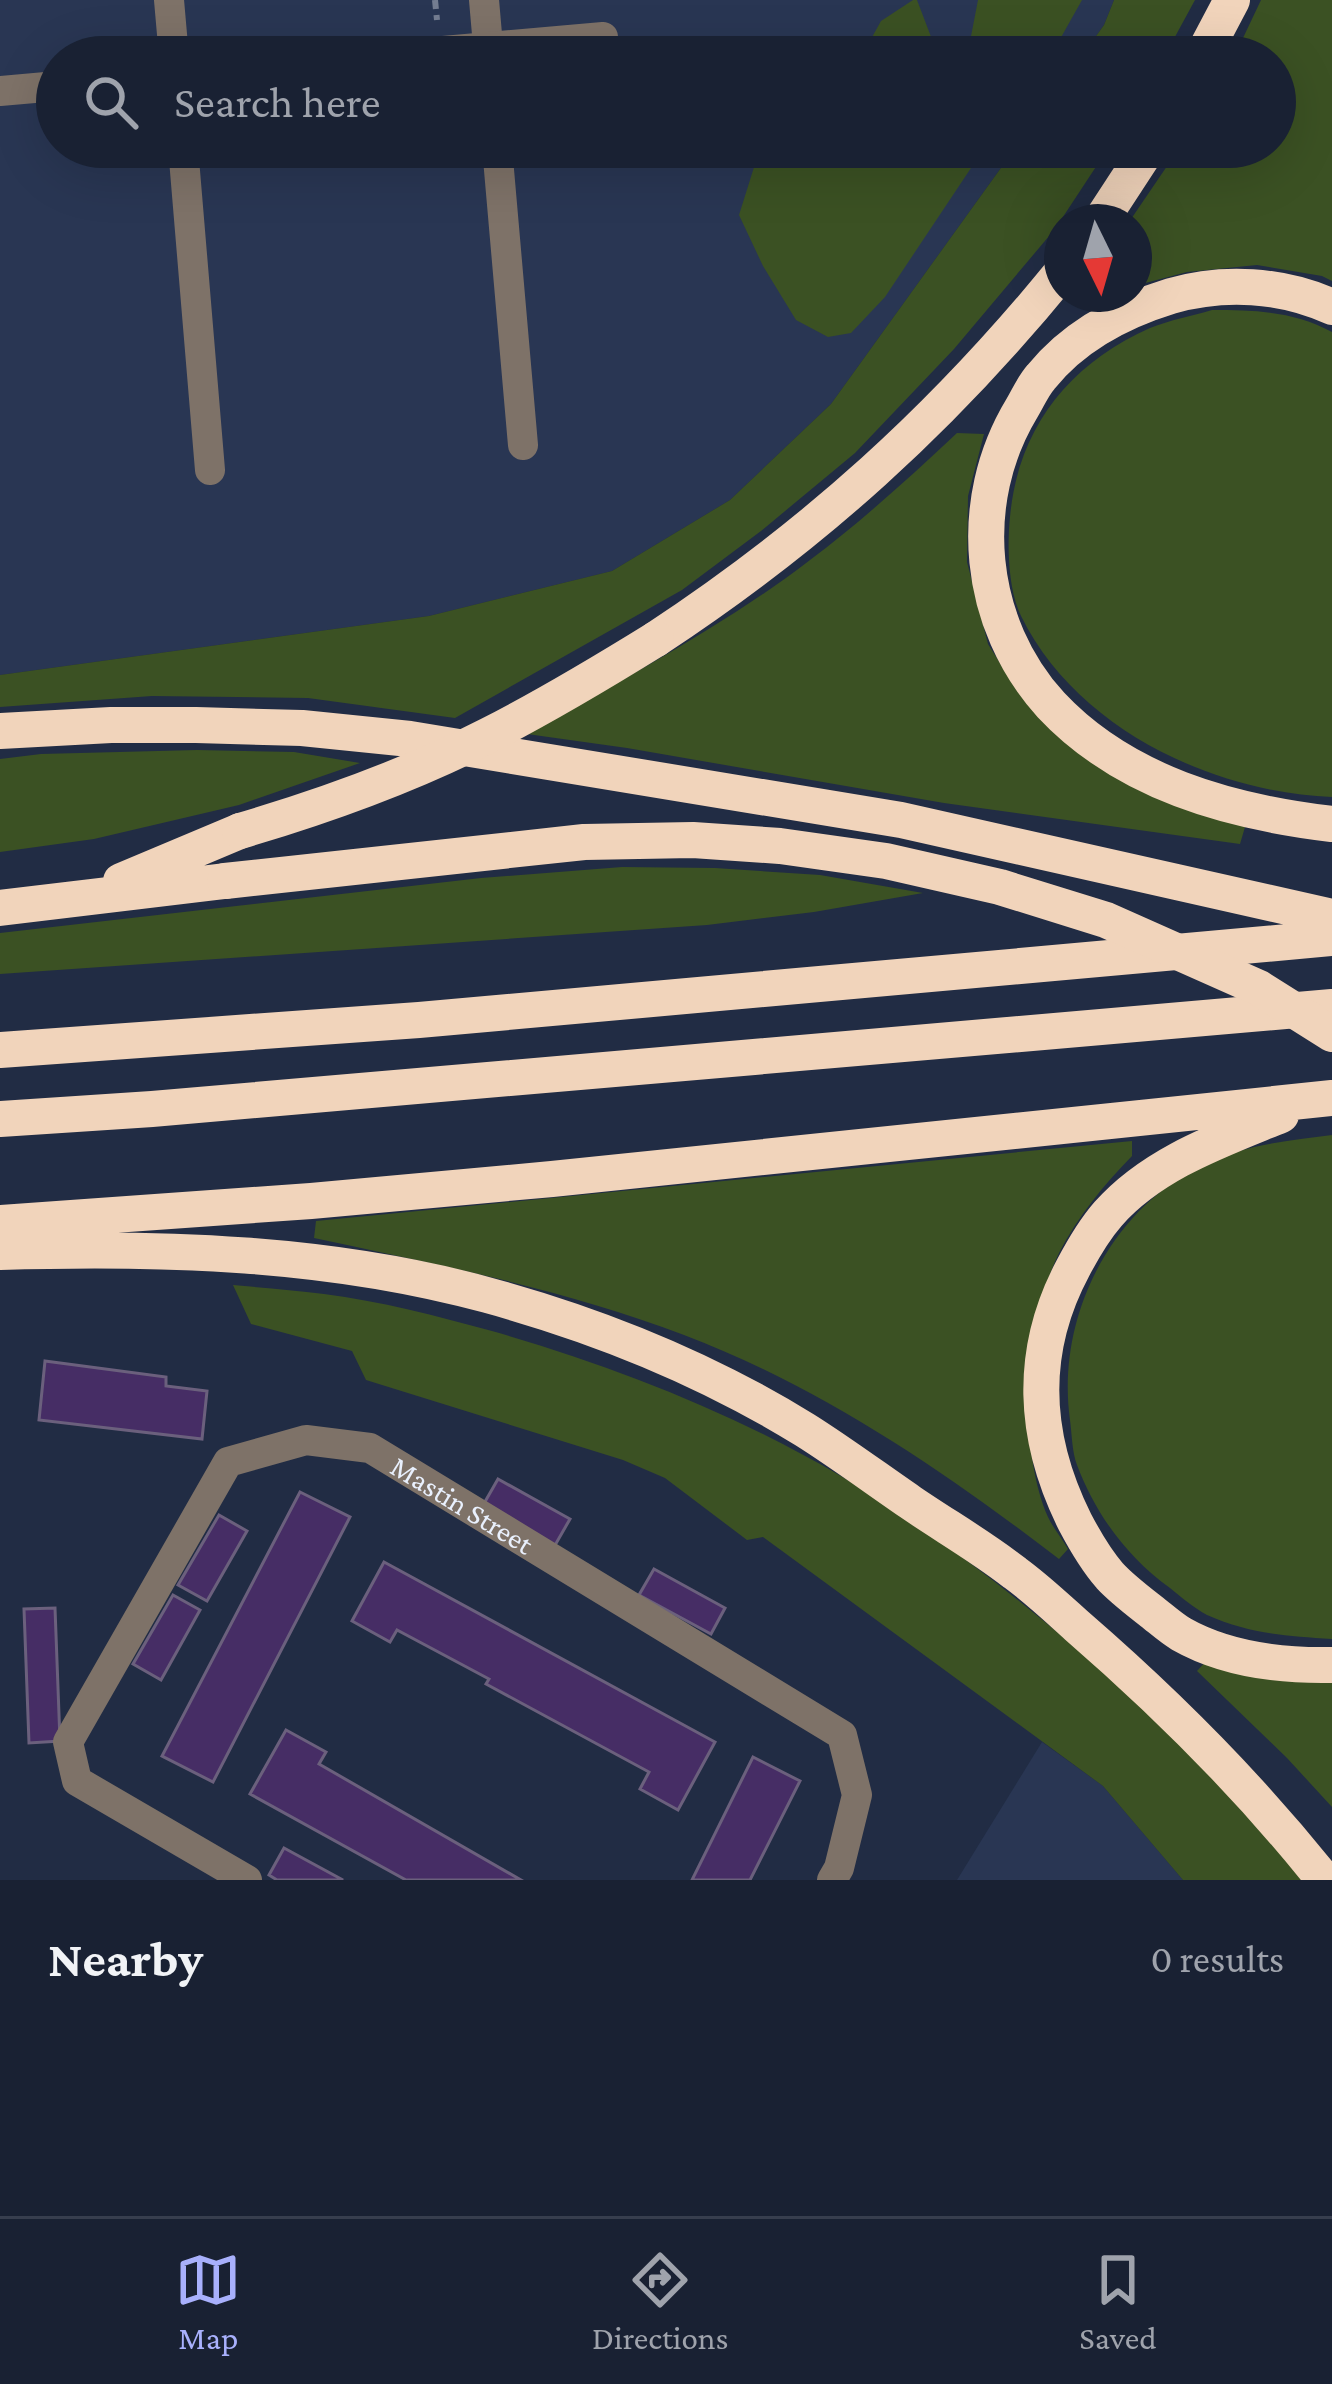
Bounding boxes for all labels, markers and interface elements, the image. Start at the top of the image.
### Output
search box [36,36,1296,168]
icon: search [78,69,144,135]
text: Search here [174,77,381,127]
north arrow [1044,204,1152,312]
street label: Mastin Street [385,1448,540,1561]
text: Nearby [48,1930,203,1987]
text: 0 results [1150,1937,1284,1980]
tab: Map [175,2247,241,2356]
tab: Directions [592,2247,729,2356]
tab: Saved [1079,2247,1157,2356]

